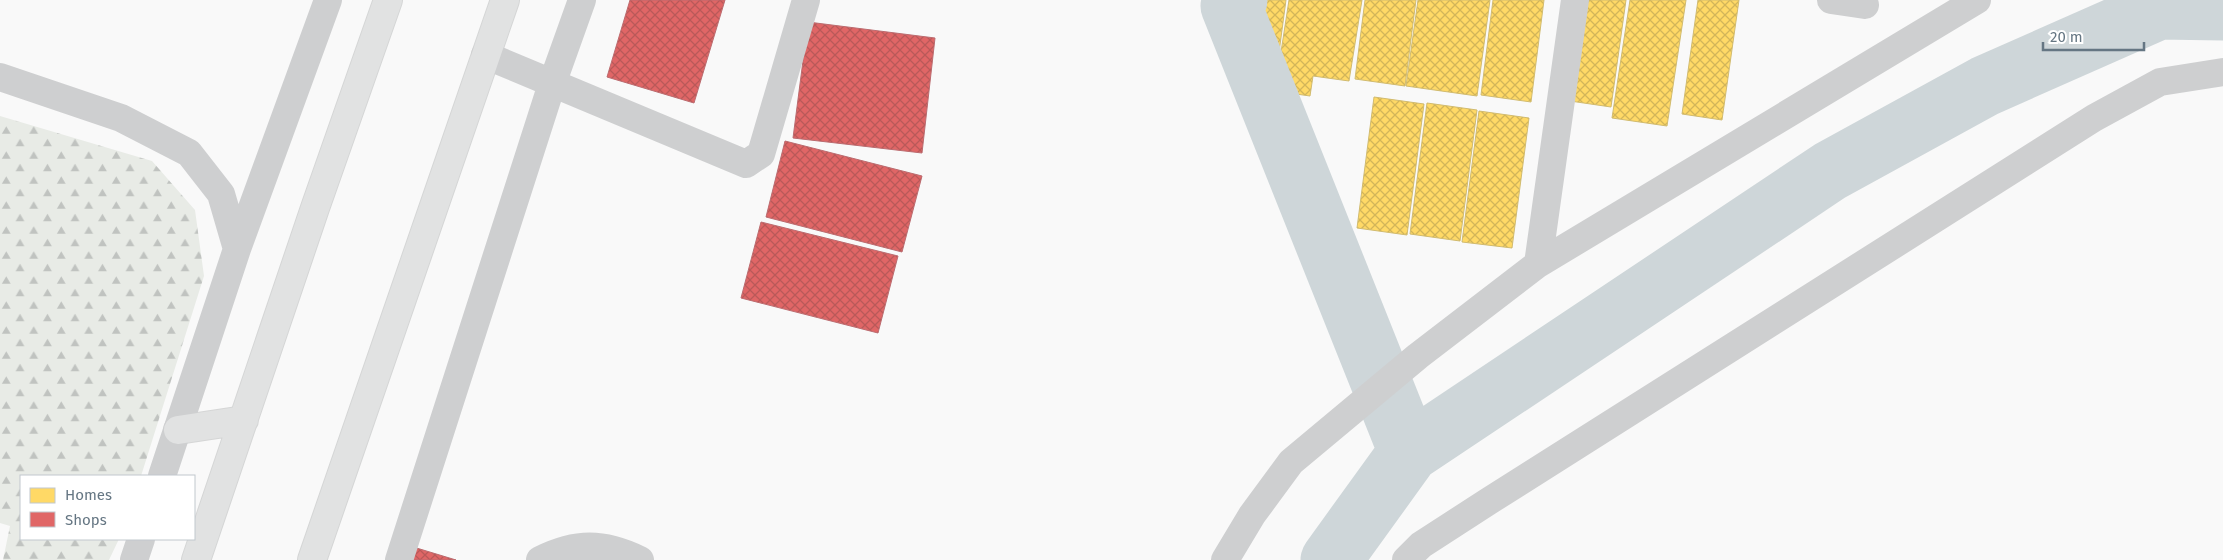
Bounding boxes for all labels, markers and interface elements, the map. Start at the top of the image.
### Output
scale bar [2043,20,2144,52]
text: 20 m [2050,28,2083,46]
legend [20,475,195,540]
text: Homes [65,486,112,504]
text: Shops [65,511,107,529]

